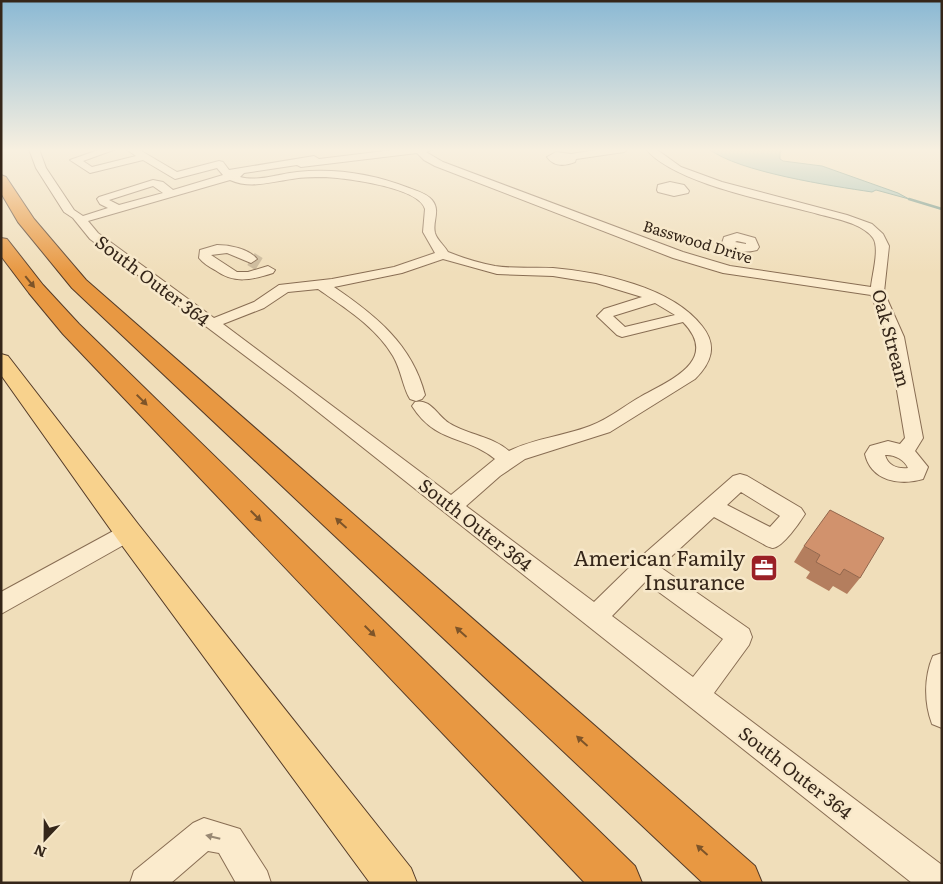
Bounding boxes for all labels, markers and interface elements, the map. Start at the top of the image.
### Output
street label: Basswood Drive [640,213,756,269]
street label: South Outer 364 [90,228,216,332]
one-way arrow [25,275,36,288]
street label: Oak Stream [866,286,918,390]
one-way arrow [136,394,148,406]
street label: South Outer 364 [414,471,538,577]
one-way arrow [250,510,262,522]
one-way arrow [335,517,347,529]
place label: American Family Insurance [573,541,746,596]
office icon: American Family Insurance [749,553,779,583]
one-way arrow [364,625,376,637]
one-way arrow [456,626,468,638]
street label: South Outer 364 [734,719,858,825]
one-way arrow [576,735,588,747]
north arrow [20,814,70,864]
one-way arrow [205,832,220,840]
text: N [30,840,49,863]
one-way arrow [697,844,709,856]

